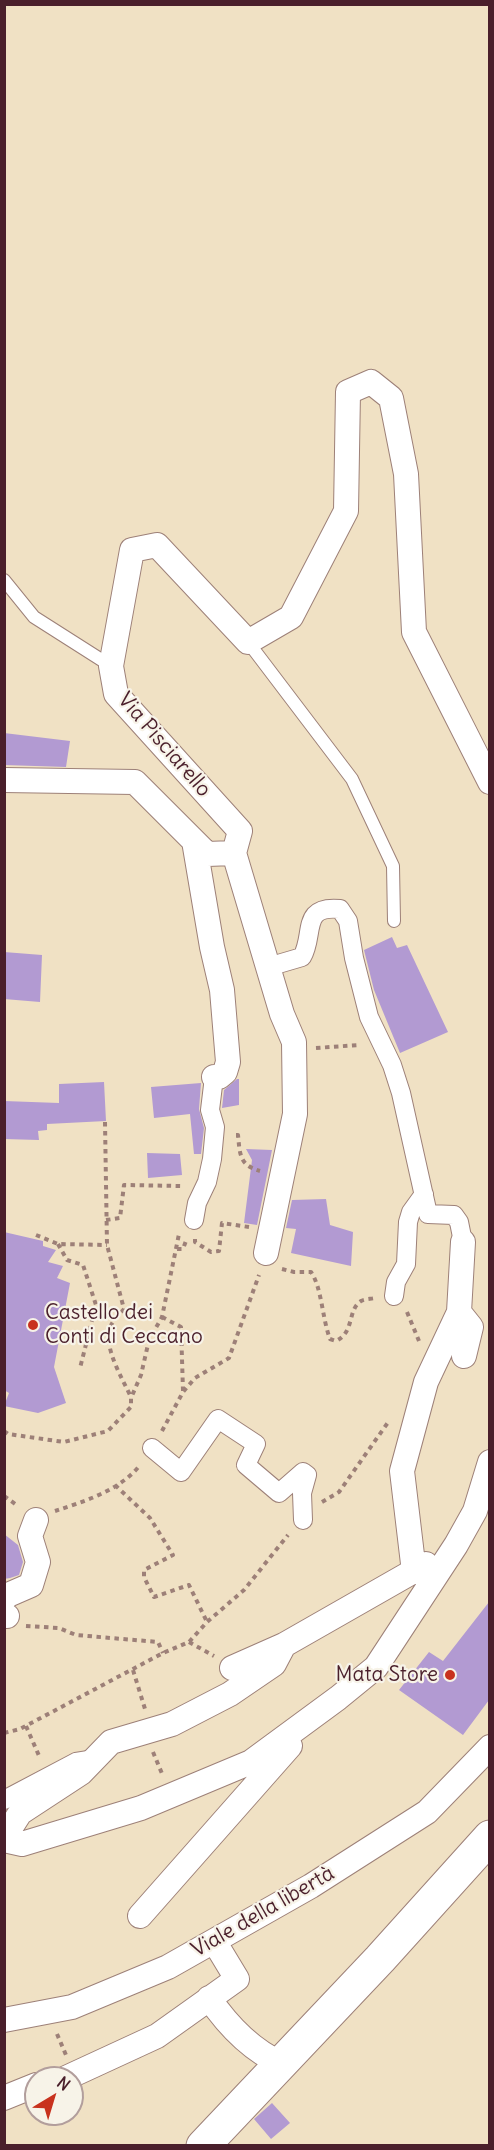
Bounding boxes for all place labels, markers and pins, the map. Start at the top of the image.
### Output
place label: Castello dei Conti di Ceccano [45,1300,203,1350]
marker: Castello dei Conti di Ceccano [26,1318,40,1332]
place label: Mata Store [336,1662,438,1688]
marker: Mata Store [443,1668,457,1682]

